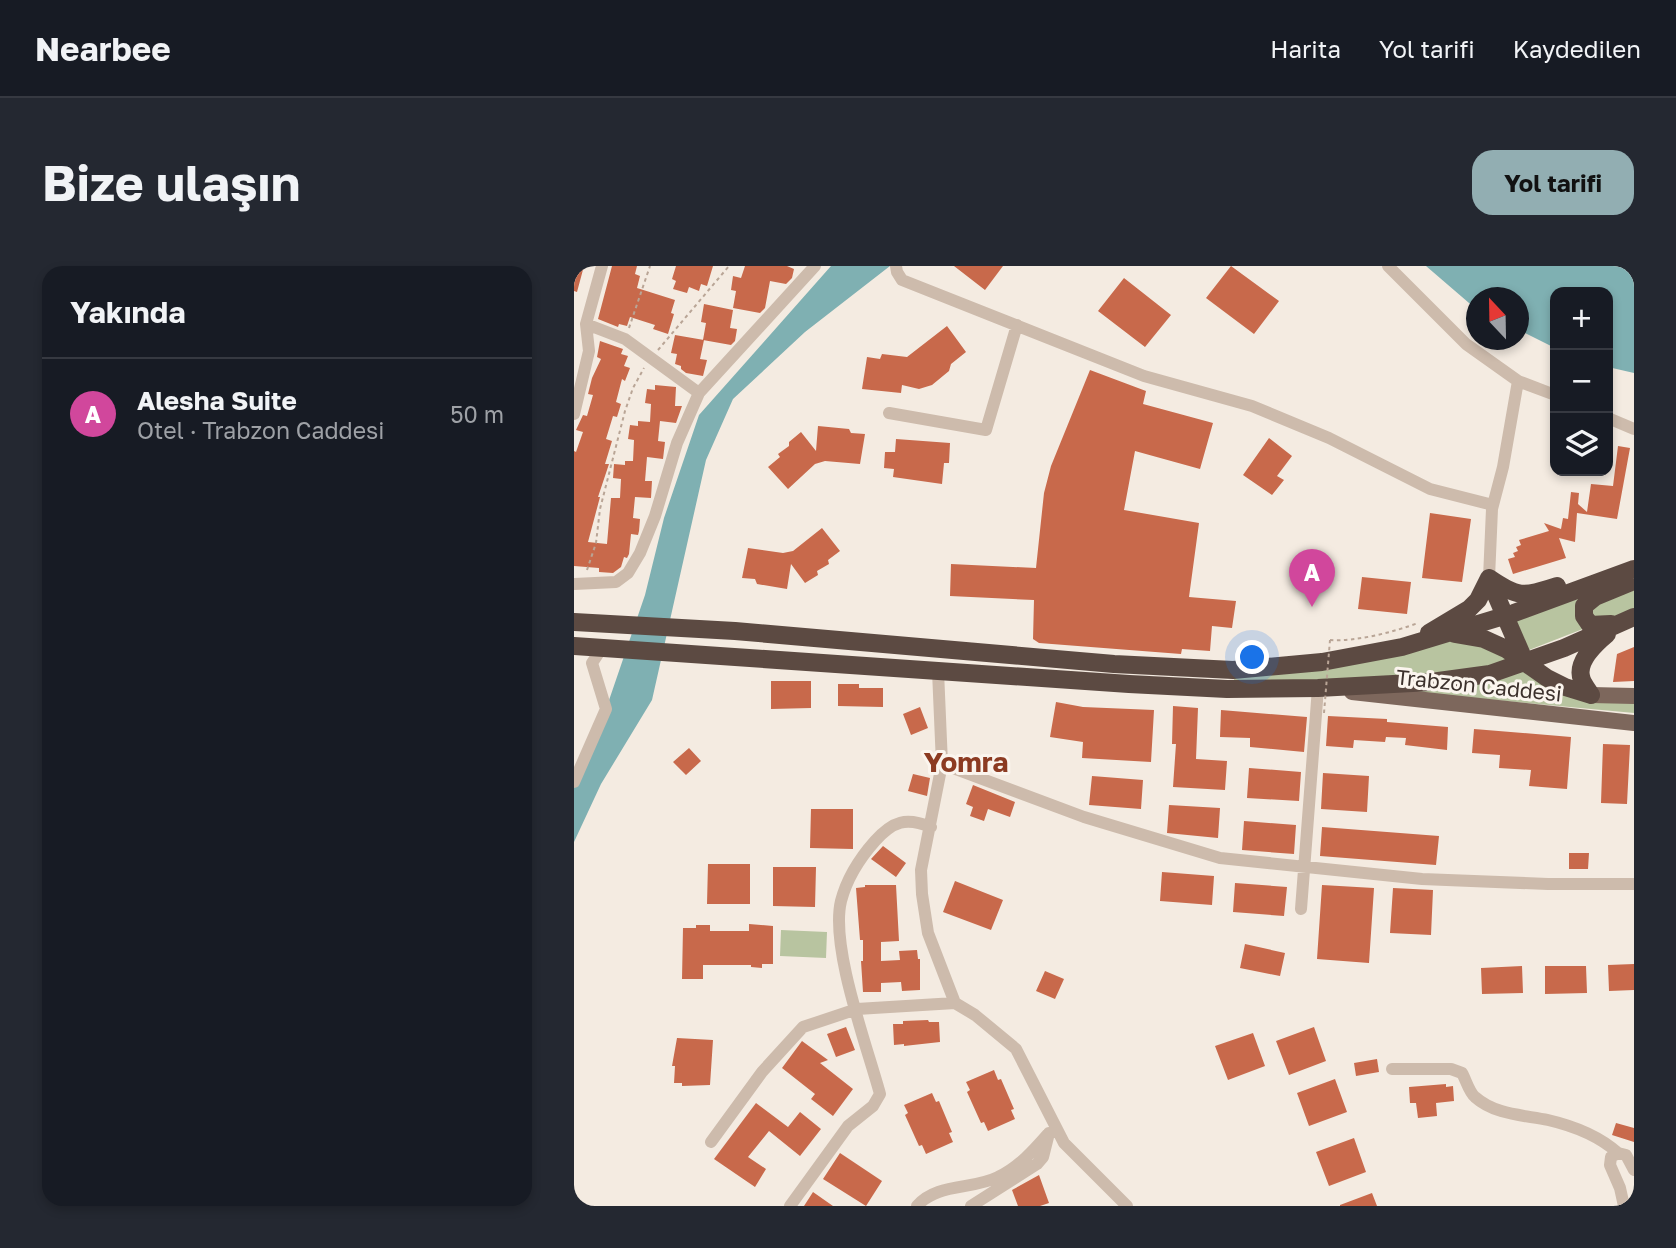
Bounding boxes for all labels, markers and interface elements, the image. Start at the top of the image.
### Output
text: Nearbee [35,29,171,68]
text: Harita [1270,34,1341,63]
text: Yol tarifi [1379,34,1475,63]
text: Kaydedilen [1513,34,1641,63]
button: Yol tarifi [1472,150,1634,215]
text: Bize ulaşın [42,153,300,212]
north arrow [1466,287,1529,350]
map controls [1550,287,1613,476]
button: + [1550,287,1613,350]
text: Yakında [70,294,186,330]
button: − [1550,350,1613,413]
text: Alesha Suite [137,385,297,416]
text: A [85,400,101,428]
text: 50 m [450,400,504,428]
button: layers [1550,413,1613,476]
text: Otel · Trabzon Caddesi [137,416,384,444]
pin: A [1289,549,1335,607]
your location [1235,640,1269,674]
street label: Trabzon Caddesi [1395,663,1563,707]
district label: Yomra [923,745,1009,778]

